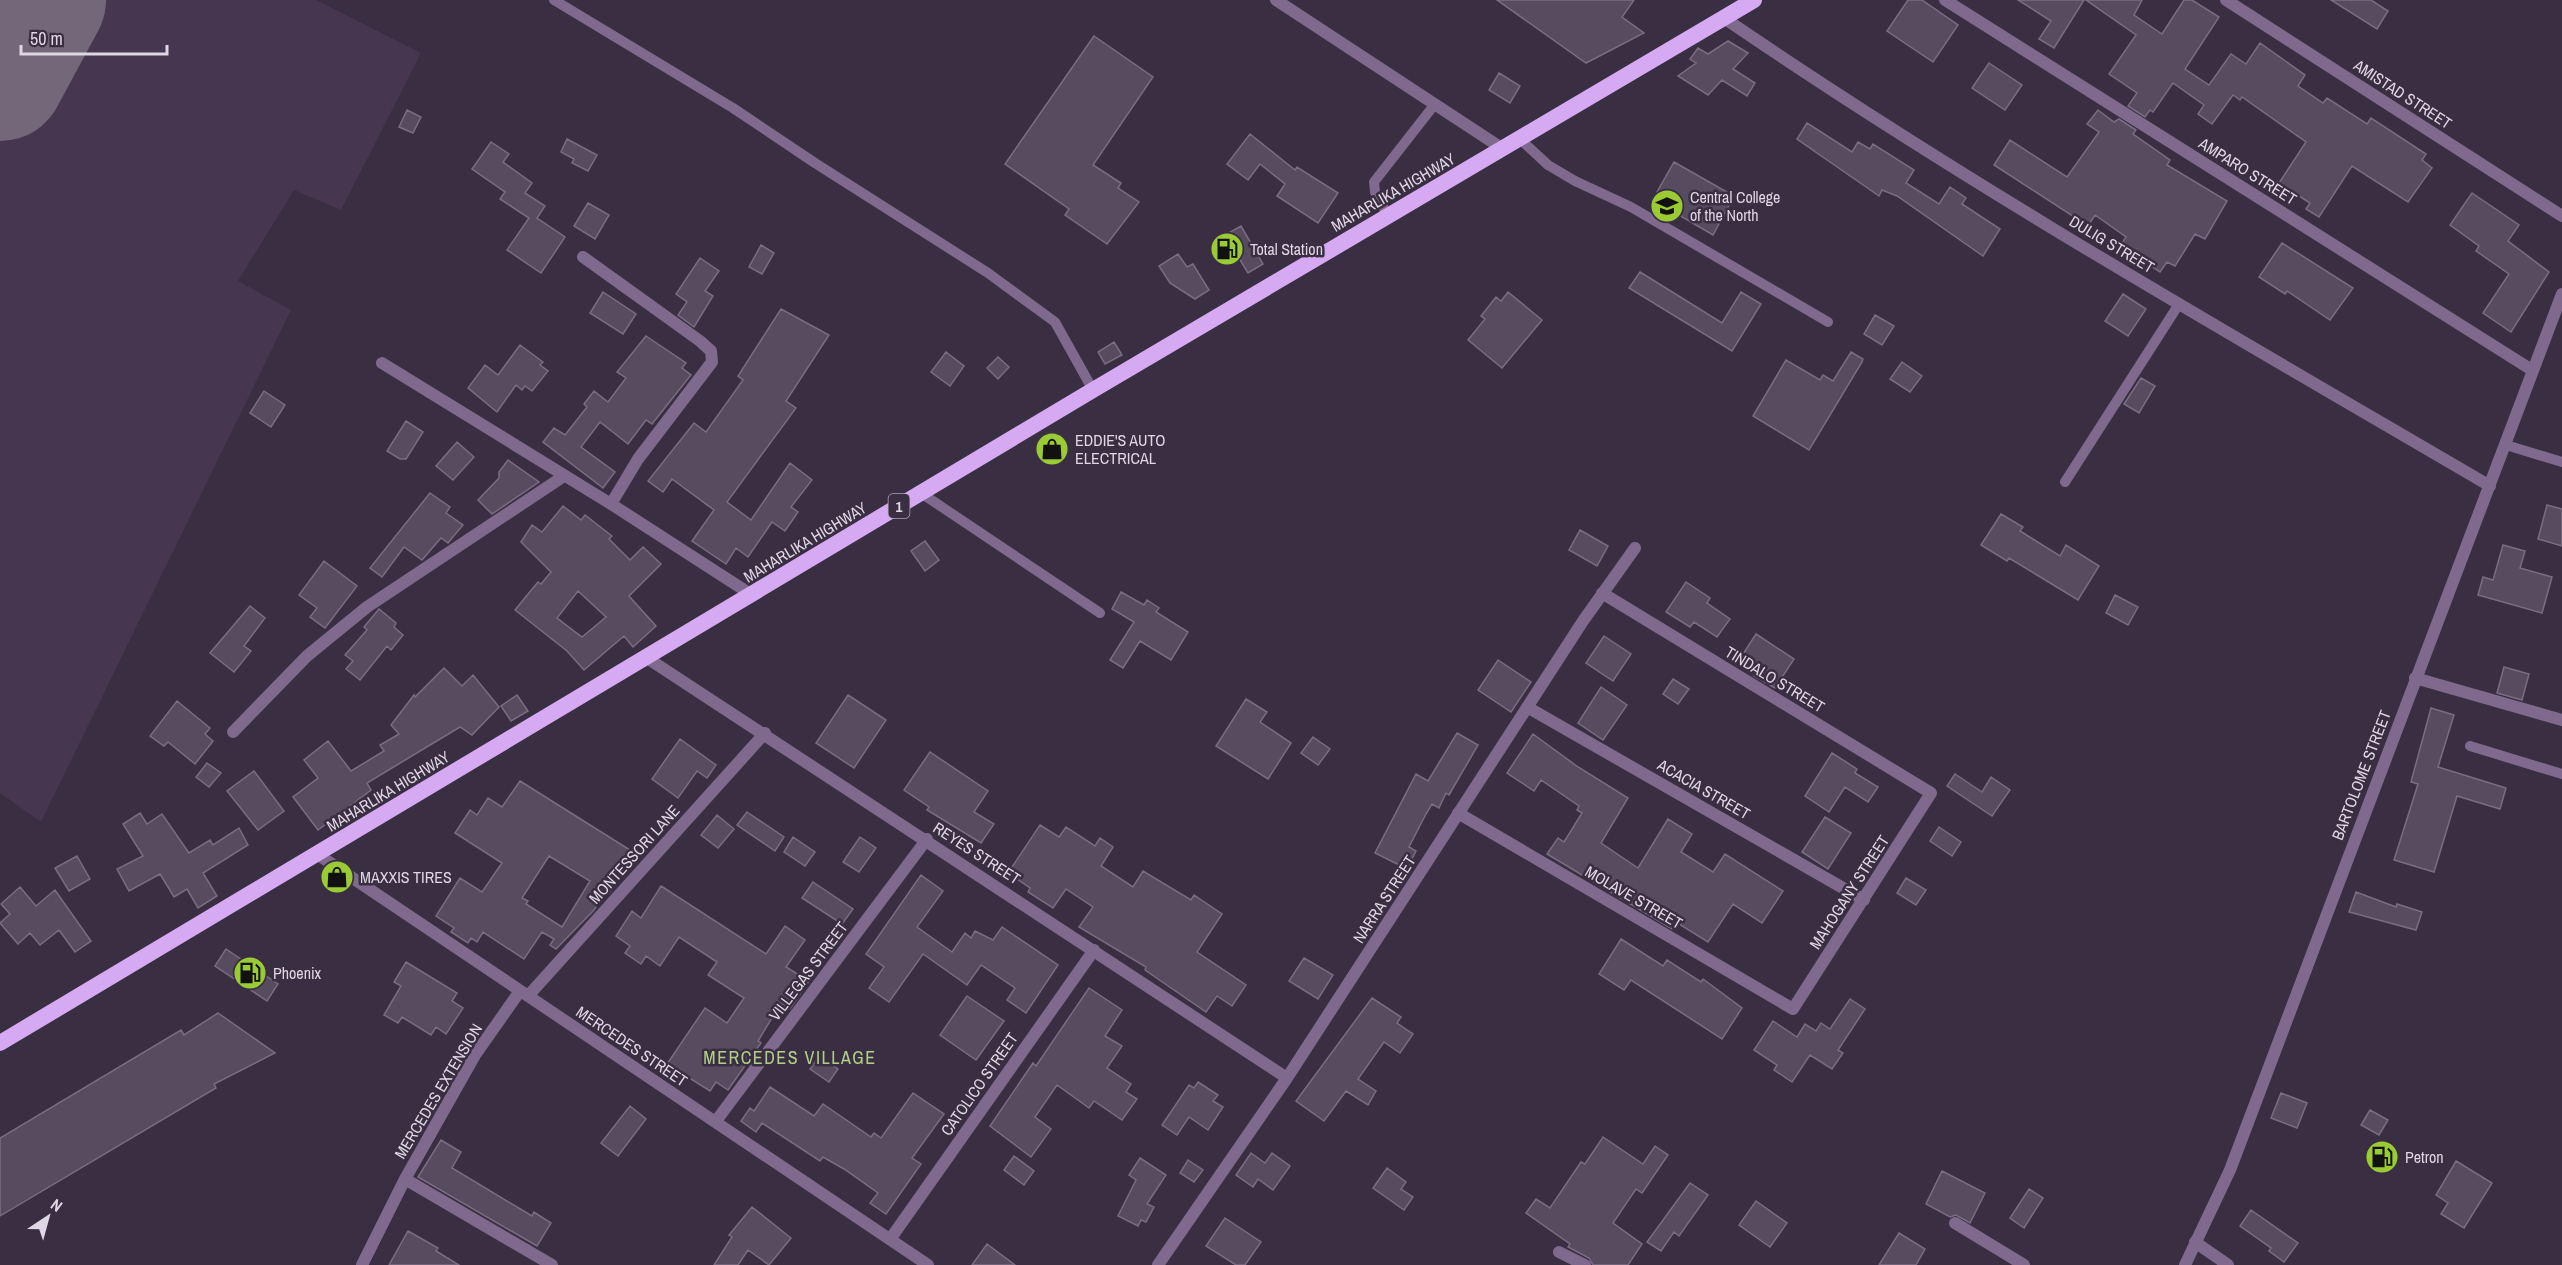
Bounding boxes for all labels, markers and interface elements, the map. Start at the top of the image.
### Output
scale bar [21,18,166,56]
text: 50 m [30,26,63,51]
street label: AMISTAD STREET [2349,54,2456,134]
street label: AMPARO STREET [2194,132,2301,210]
street label: MAHARLIKA HIGHWAY [1327,147,1459,237]
place label: Central College of the North [1690,186,1780,226]
school or university icon: Central College of the North [1649,188,1685,224]
street label: DULIG STREET [2065,210,2159,278]
fuel station icon: Total Station [1209,231,1245,267]
place label: Total Station [1250,238,1323,260]
place label: EDDIE'S AUTO ELECTRICAL [1075,429,1166,469]
shop icon: EDDIE'S AUTO ELECTRICAL [1034,431,1070,467]
road number: 1 [888,494,910,518]
street label: MAHARLIKA HIGHWAY [739,496,871,587]
street label: TINDALO STREET [1721,641,1829,717]
street label: BARTOLOME STREET [2326,707,2396,843]
street label: MAHARLIKA HIGHWAY [322,745,454,836]
street label: ACACIA STREET [1653,753,1754,824]
street label: MONTESSORI LANE [584,800,684,908]
street label: REYES STREET [929,817,1025,889]
street label: MAHOGANY STREET [1804,831,1894,953]
street label: NARRA STREET [1347,851,1421,947]
shop icon: MAXXIS TIRES [319,859,355,895]
street label: MOLAVE STREET [1581,860,1687,934]
place label: MAXXIS TIRES [360,866,452,888]
street label: VILLEGAS STREET [763,917,853,1025]
fuel station icon: Phoenix [232,955,268,991]
place label: Phoenix [273,962,322,984]
street label: MERCEDES STREET [572,1001,692,1091]
street label: MERCEDES EXTENSION [389,1019,487,1163]
street label: CATOLICO STREET [935,1028,1023,1140]
district label: MERCEDES VILLAGE [703,1045,877,1070]
fuel station icon: Petron [2364,1139,2400,1175]
place label: Petron [2405,1146,2444,1168]
north arrow [18,1187,78,1247]
text: N [47,1193,67,1217]

